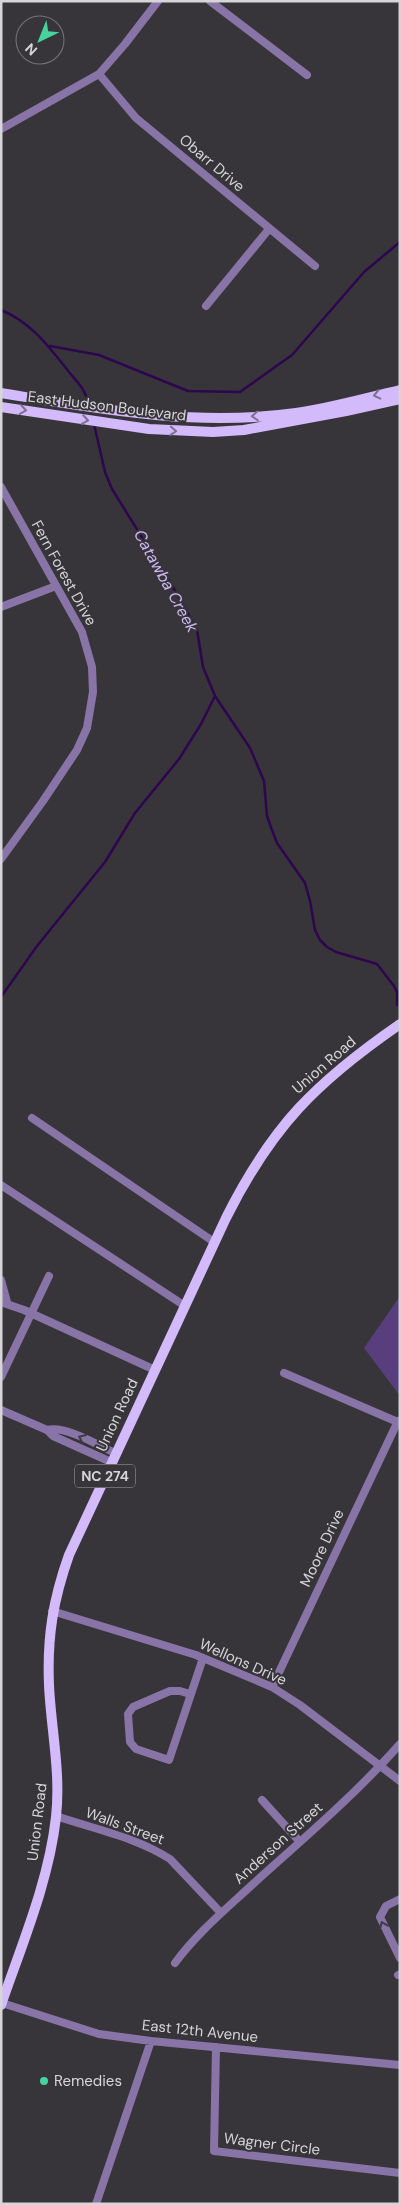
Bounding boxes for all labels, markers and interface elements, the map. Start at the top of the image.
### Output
north arrow [15,15,65,65]
text: N [21,39,41,60]
street label: Obarr Drive [175,130,249,196]
street label: East Hudson Boulevard [27,386,187,426]
one-way arrow [373,389,382,400]
one-way arrow [19,405,28,415]
one-way arrow [251,410,259,421]
one-way arrow [82,414,90,425]
one-way arrow [170,425,178,436]
street label: Fern Forest Drive [27,517,101,629]
water label: Catawba Creek [129,526,203,637]
street label: Union Road [288,1032,360,1098]
street label: Union Road [91,1375,143,1455]
one-way arrow [78,1434,87,1445]
road number: NC 274 [75,1464,135,1488]
street label: Moore Drive [295,1506,349,1590]
street label: Wellons Drive [196,1634,290,1690]
street label: Union Road [22,1782,52,1862]
street label: Anderson Street [229,1797,327,1888]
street label: Walls Street [83,1802,167,1850]
one-way arrow [379,1921,390,1930]
street label: East 12th Avenue [141,2015,259,2047]
place label: Remedies [54,2071,122,2091]
marker: Remedies [38,2075,50,2087]
street label: Wagner Circle [223,2128,321,2160]

